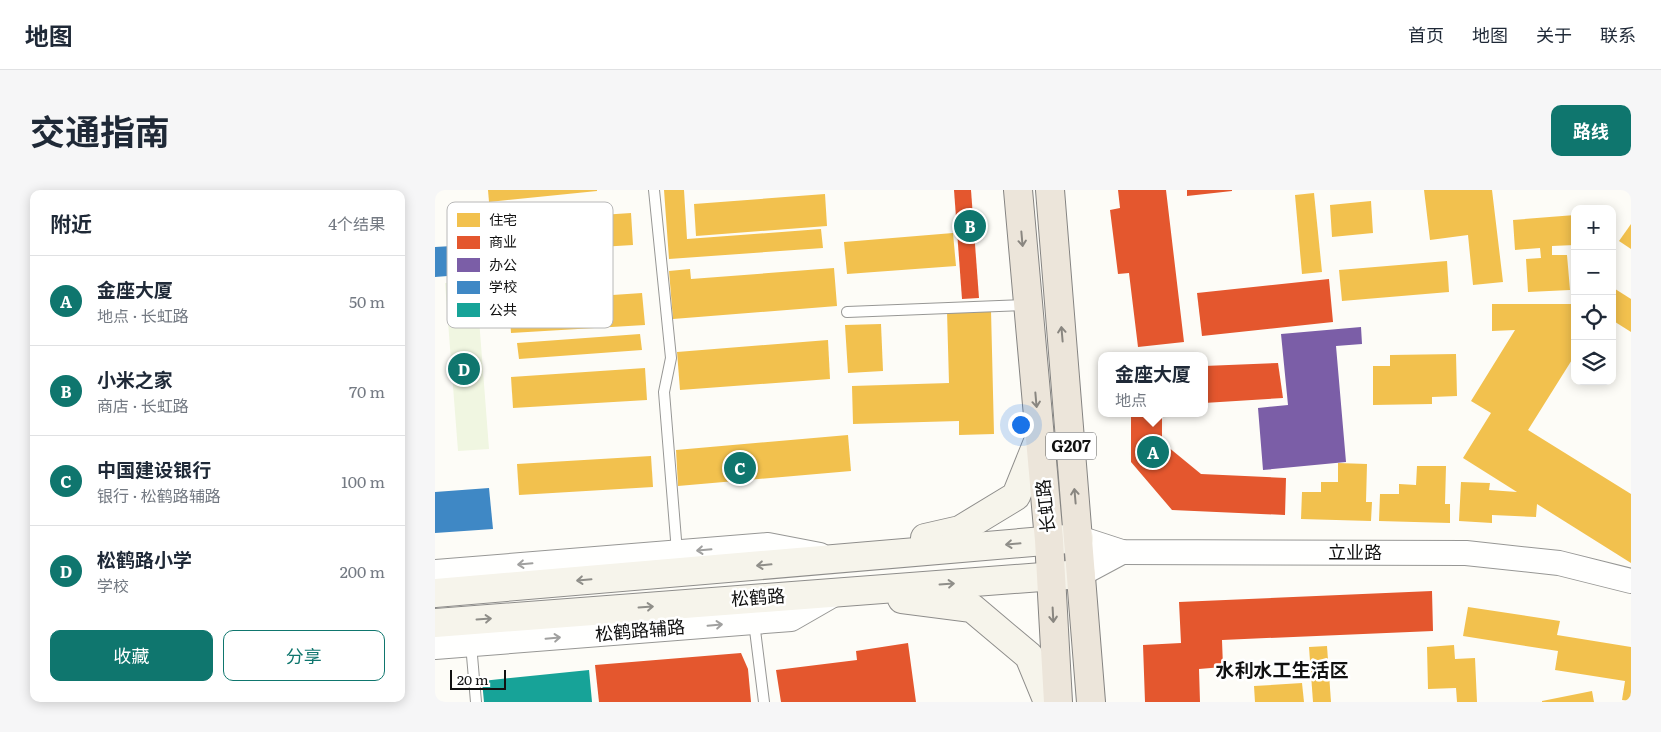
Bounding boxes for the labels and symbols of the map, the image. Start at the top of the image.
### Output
legend [447,202,613,328]
pin: B [954,207,986,245]
text: 住宅 [489,209,517,229]
one-way arrow [1017,230,1027,246]
text: 商业 [489,231,517,251]
text: 办公 [489,254,517,274]
text: 学校 [489,276,517,296]
text: 公共 [489,299,517,319]
one-way arrow [1057,327,1067,343]
pin: D [448,350,480,388]
one-way arrow [1031,392,1041,408]
your location [1008,412,1034,438]
road number: G207 [1046,432,1096,460]
pin: A [1137,433,1169,471]
pin: C [724,449,756,487]
street label: 长虹路 [1028,478,1061,534]
one-way arrow [1071,489,1080,505]
street label: 立业路 [1328,538,1382,565]
one-way arrow [1005,539,1021,548]
one-way arrow [696,545,712,555]
one-way arrow [517,560,533,569]
one-way arrow [756,560,772,570]
one-way arrow [576,575,592,585]
one-way arrow [939,579,955,588]
street label: 松鹤路 [730,581,786,612]
one-way arrow [637,602,653,611]
one-way arrow [1049,606,1058,622]
street label: 松鹤路辅路 [594,612,686,647]
one-way arrow [475,614,491,624]
one-way arrow [707,620,723,629]
one-way arrow [545,633,561,642]
district label: 水利水工生活区 [1215,655,1349,683]
scale bar [450,667,506,690]

